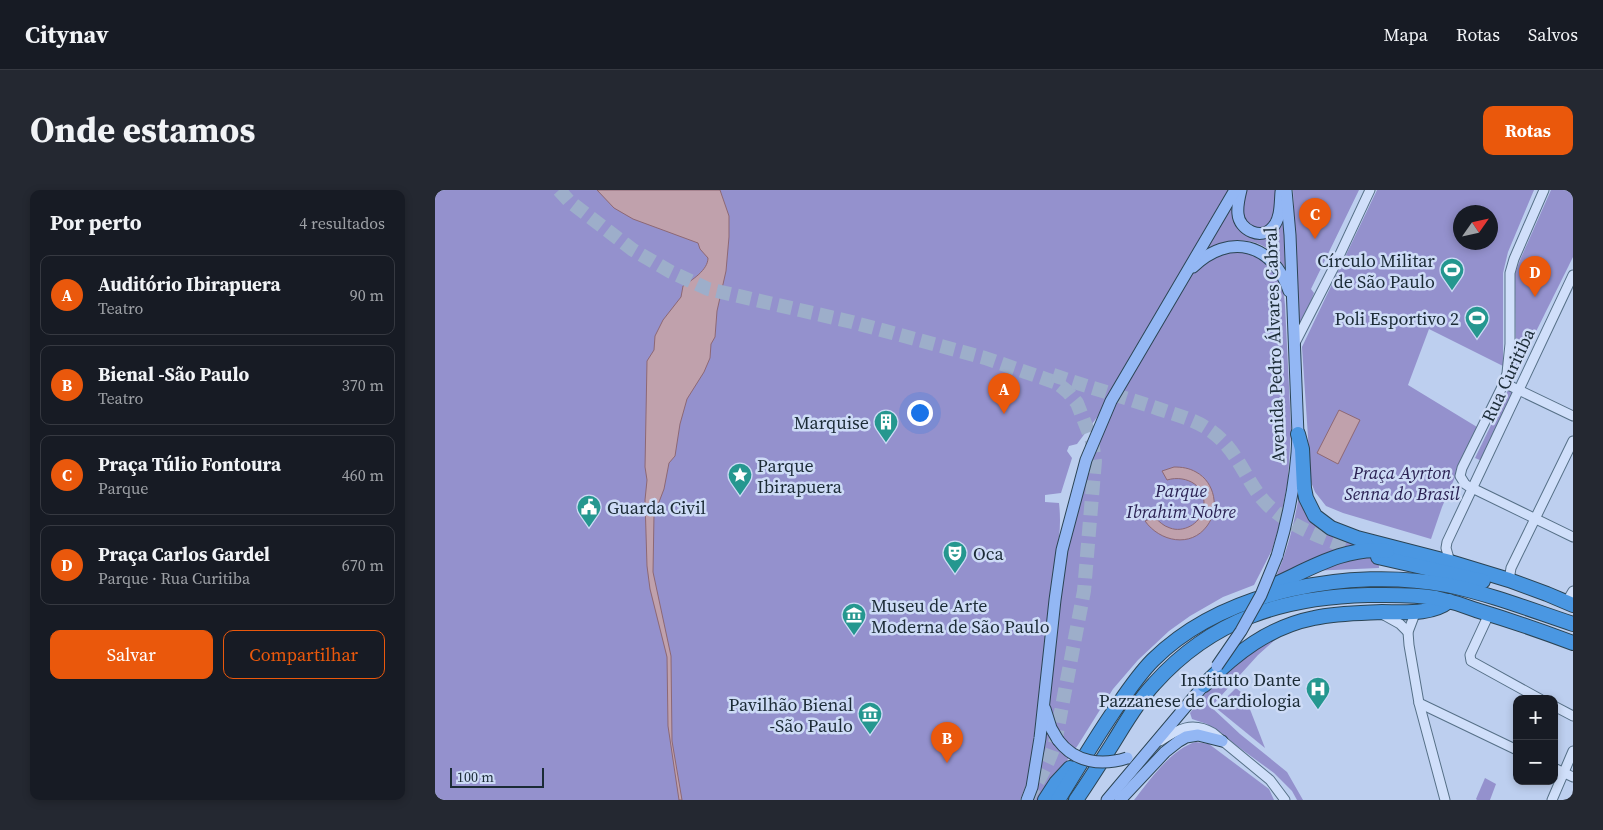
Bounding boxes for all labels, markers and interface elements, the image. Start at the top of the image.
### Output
text: Citynav [25,18,109,51]
text: Mapa [1384,22,1428,47]
text: Rotas [1456,22,1500,47]
text: Salvos [1528,22,1578,47]
text: Onde estamos [30,106,255,154]
button: Rotas [1483,106,1573,155]
pin: C [1299,198,1331,239]
north arrow [1453,205,1498,250]
text: Por perto [50,208,142,237]
text: 4 resultados [299,212,385,234]
street label: Avenida Pedro Álvares Cabral [1257,227,1291,463]
place label: Círculo Militar de São Paulo [1317,248,1435,294]
pin: D [1519,256,1551,297]
sports icon: Círculo Militar de São Paulo [1439,257,1465,291]
text: Auditório Ibirapuera [98,271,280,297]
text: A [62,284,72,306]
text: 90 m [350,284,384,306]
text: Teatro [98,297,143,319]
sports icon: Poli Esportivo 2 [1464,305,1490,339]
place label: Poli Esportivo 2 [1335,306,1459,331]
street label: Rua Curitiba [1475,323,1541,426]
text: Bienal -São Paulo [98,361,249,387]
pin: A [988,373,1020,414]
text: B [62,374,72,396]
text: 370 m [342,374,384,396]
text: Teatro [98,387,143,409]
your location [907,400,933,426]
building icon: Marquise [873,409,899,443]
place label: Marquise [794,410,869,435]
text: Praça Túlio Fontoura [98,451,281,477]
place label: Parque Ibirapuera [757,453,843,499]
park label: Praça Ayrton Senna do Brasil [1344,460,1460,506]
place icon: Parque Ibirapuera [727,462,753,496]
text: C [62,464,72,486]
text: 460 m [342,464,384,486]
text: Parque [98,477,148,499]
park label: Parque Ibrahim Nobre [1125,478,1236,524]
public building icon: Guarda Civil [576,494,602,528]
place label: Guarda Civil [607,495,706,520]
theatre icon: Oca [942,540,968,574]
text: Praça Carlos Gardel [98,541,270,567]
place label: Oca [973,541,1005,566]
text: D [61,554,73,576]
text: 670 m [342,554,384,576]
text: Parque · Rua Curitiba [98,567,250,589]
place label: Museu de Arte Moderna de São Paulo [871,593,1050,639]
museum icon: Museu de Arte Moderna de São Paulo [841,602,867,636]
button: Salvar [50,630,213,679]
button: Compartilhar [223,630,385,679]
place label: Instituto Dante Pazzanese de Cardiologia [1099,667,1302,713]
hospital icon: Instituto Dante Pazzanese de Cardiologia [1305,676,1331,710]
place label: Pavilhão Bienal -São Paulo [728,692,853,738]
map controls [1513,695,1558,785]
button: + [1513,695,1558,740]
museum icon: Pavilhão Bienal -São Paulo [857,701,883,735]
pin: B [931,722,963,763]
button: − [1513,740,1558,785]
scale bar [450,765,544,788]
text: 100 m [457,767,494,787]

